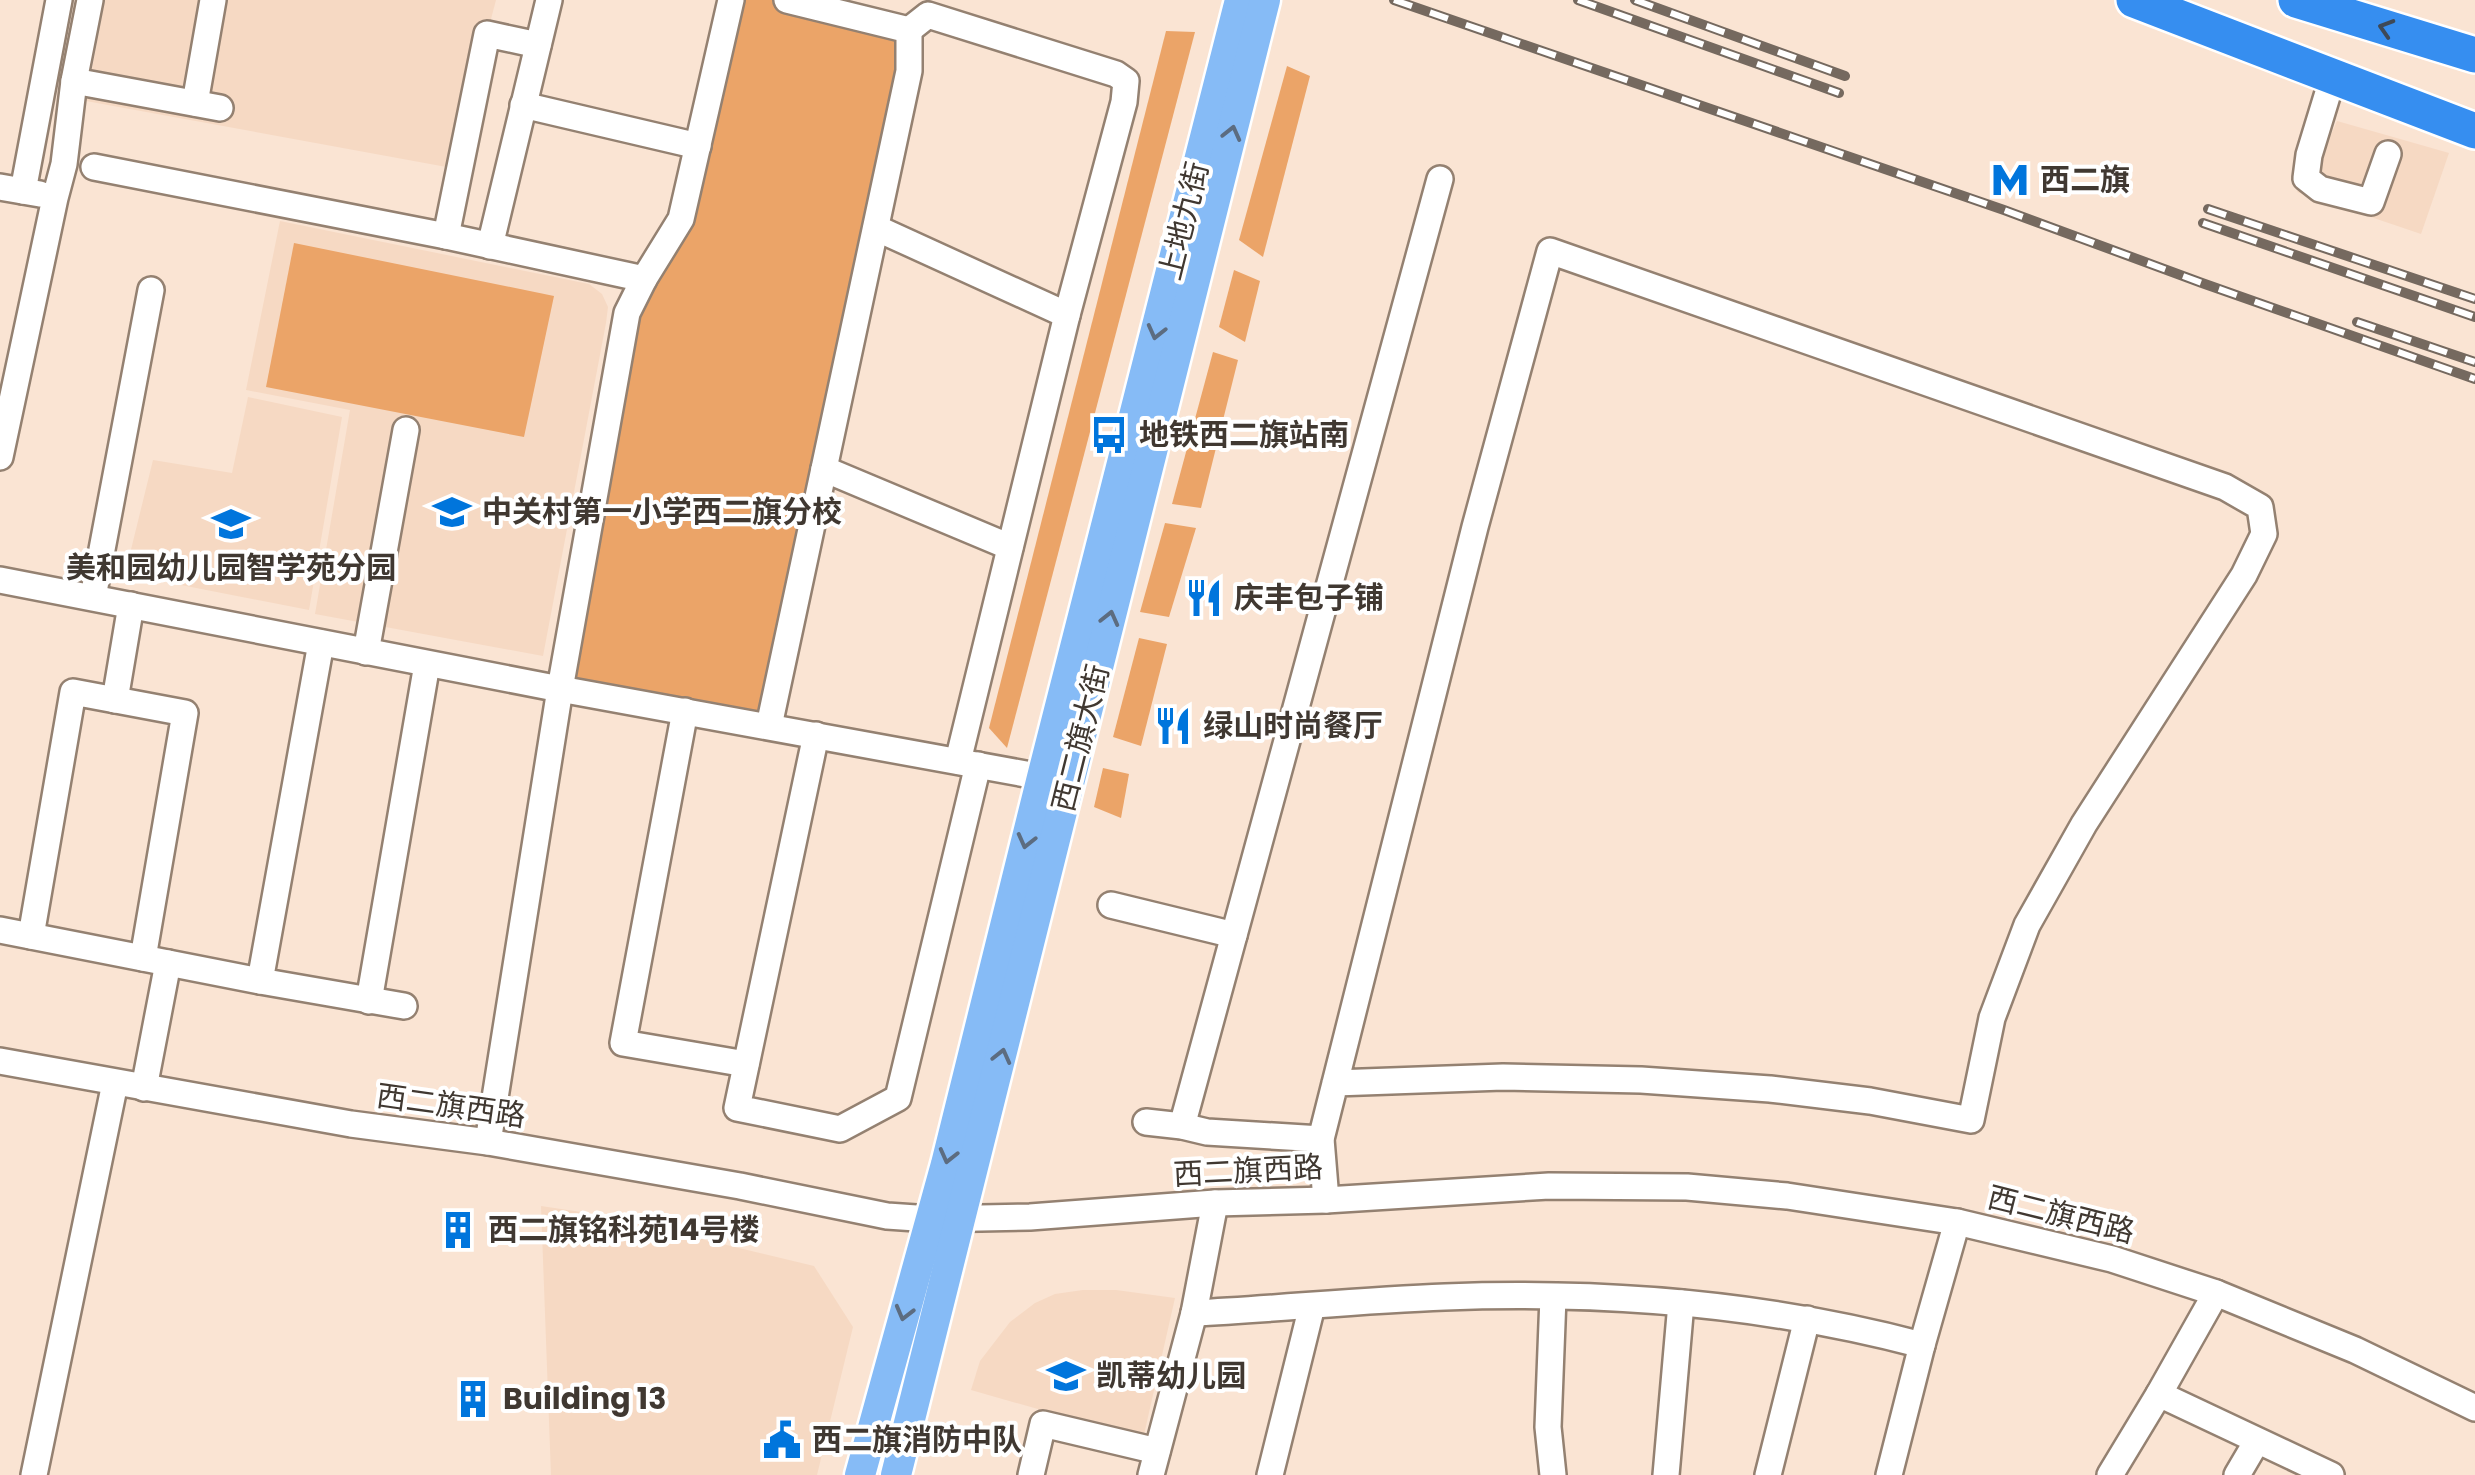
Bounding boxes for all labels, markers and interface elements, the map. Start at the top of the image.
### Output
one-way arrow [2378,19,2395,39]
one-way arrow [1220,125,1241,142]
street label: 上地九街 [1148,157,1219,284]
place label: 西二旗 [2040,158,2130,201]
metro station icon: 西二旗 [1989,159,2031,201]
one-way arrow [1147,323,1168,340]
place label: 地铁西二旗站南 [1139,413,1349,456]
bus stop icon: 地铁西二旗站南 [1088,414,1130,456]
place label: 中关村第一小学西二旗分校 [482,490,842,533]
school or university icon: 中关村第一小学西二旗分校 [431,491,473,533]
school or university icon: 美和园幼儿园智学苑分园 [210,503,252,545]
place label: 美和园幼儿园智学苑分园 [66,546,396,589]
place label: 庆丰包子铺 [1234,576,1384,619]
restaurant icon: 庆丰包子铺 [1183,577,1225,619]
one-way arrow [1099,610,1120,627]
street label: 西二旗大街 [1042,660,1120,816]
place label: 绿山时尚餐厅 [1203,704,1383,747]
restaurant icon: 绿山时尚餐厅 [1152,705,1194,747]
one-way arrow [1017,832,1038,849]
one-way arrow [990,1048,1011,1065]
street label: 西二旗西路 [374,1074,528,1137]
street label: 西二旗西路 [1172,1145,1324,1196]
one-way arrow [939,1147,960,1164]
street label: 西二旗西路 [1983,1176,2139,1254]
place label: 西二旗铭科苑14号楼 [488,1208,760,1251]
building icon: 西二旗铭科苑14号楼 [437,1209,479,1251]
one-way arrow [895,1304,916,1321]
place label: 凯蒂幼儿园 [1096,1354,1246,1397]
school or university icon: 凯蒂幼儿园 [1045,1355,1087,1397]
place label: Building 13 [503,1377,666,1420]
building icon: Building 13 [452,1378,494,1420]
place label: 西二旗消防中队 [812,1418,1022,1461]
public building icon: 西二旗消防中队 [761,1419,803,1461]

